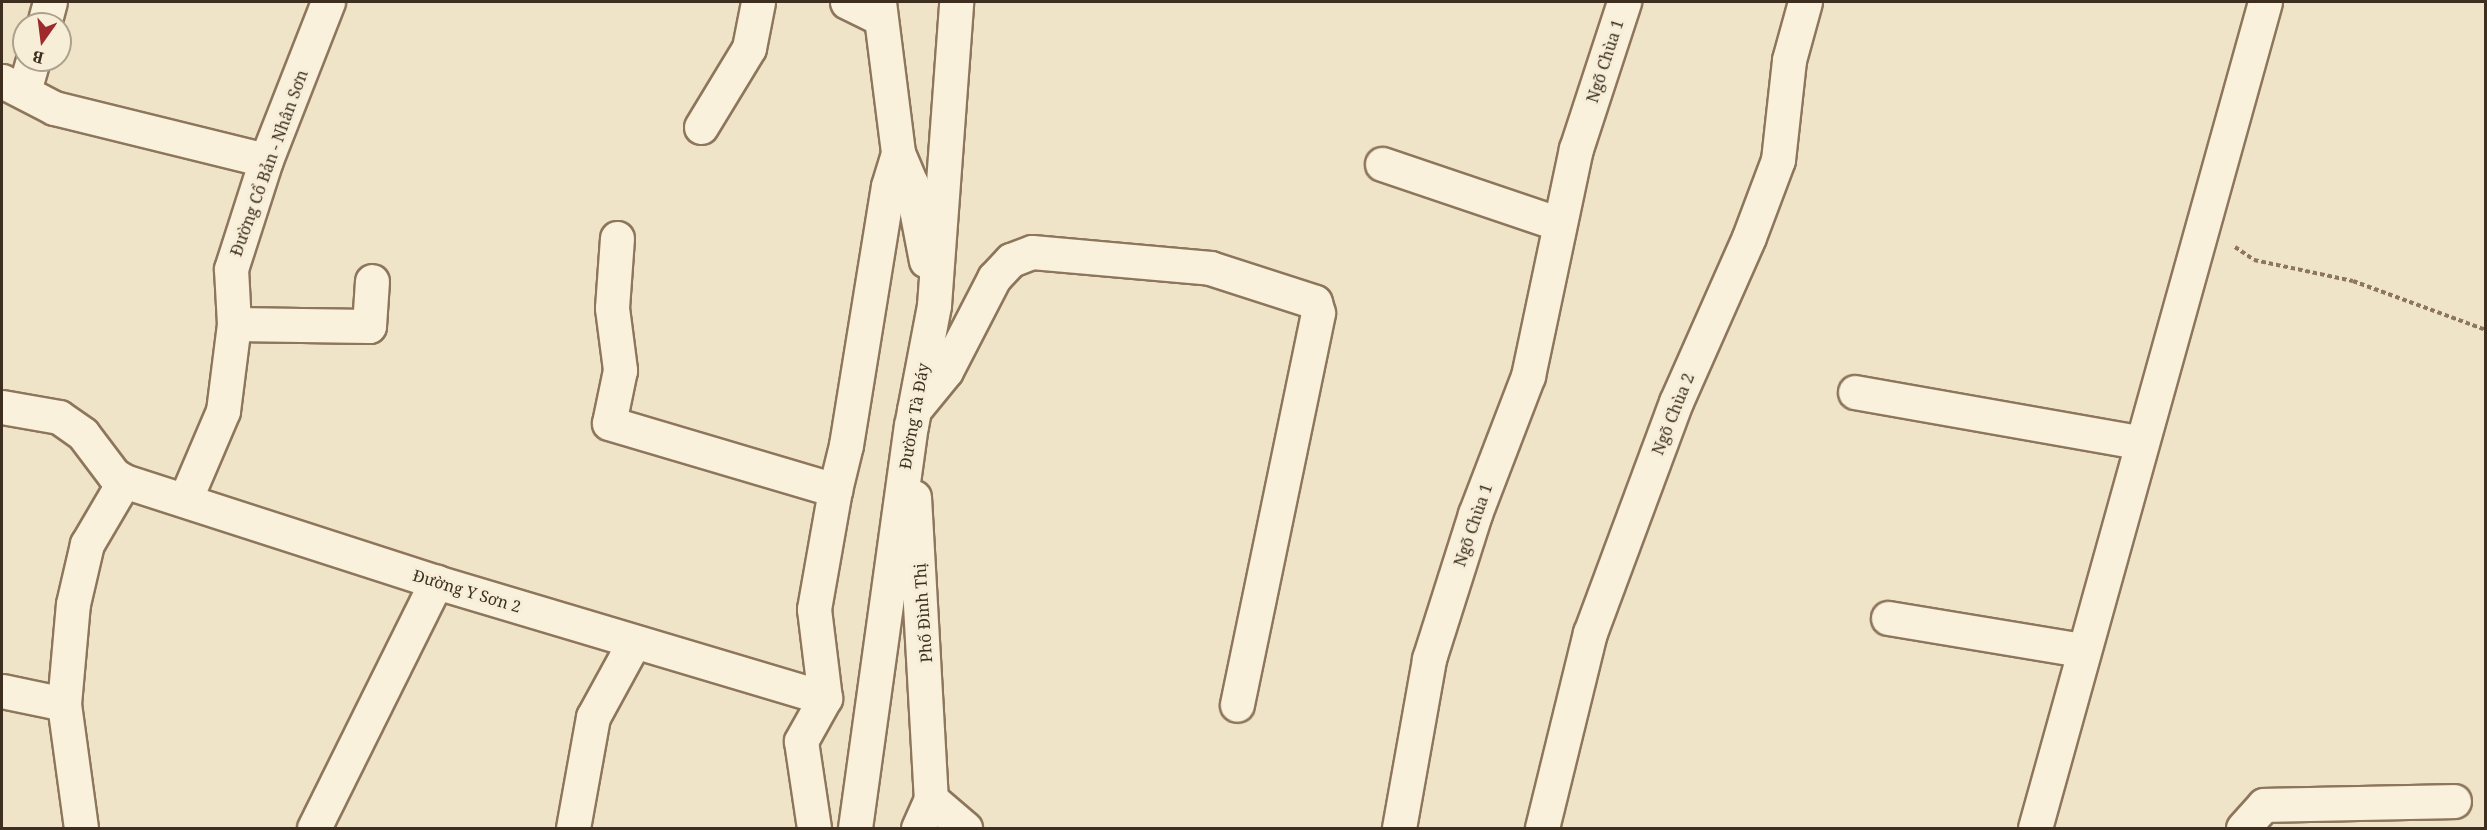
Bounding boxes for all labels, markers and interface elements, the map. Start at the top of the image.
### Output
north arrow [12,12,72,72]
street label: Ngõ Chùa 1 [1583,17,1627,105]
text: B [30,46,46,70]
street label: Đường Cổ Bản - Nhân Sơn [226,67,312,259]
street label: Đường Tà Đáy [895,361,933,471]
street label: Ngõ Chùa 2 [1648,370,1698,458]
street label: Ngõ Chùa 1 [1450,481,1496,569]
street label: Phố Đình Thị [910,563,936,663]
street label: Đường Y Sơn 2 [411,565,523,617]

